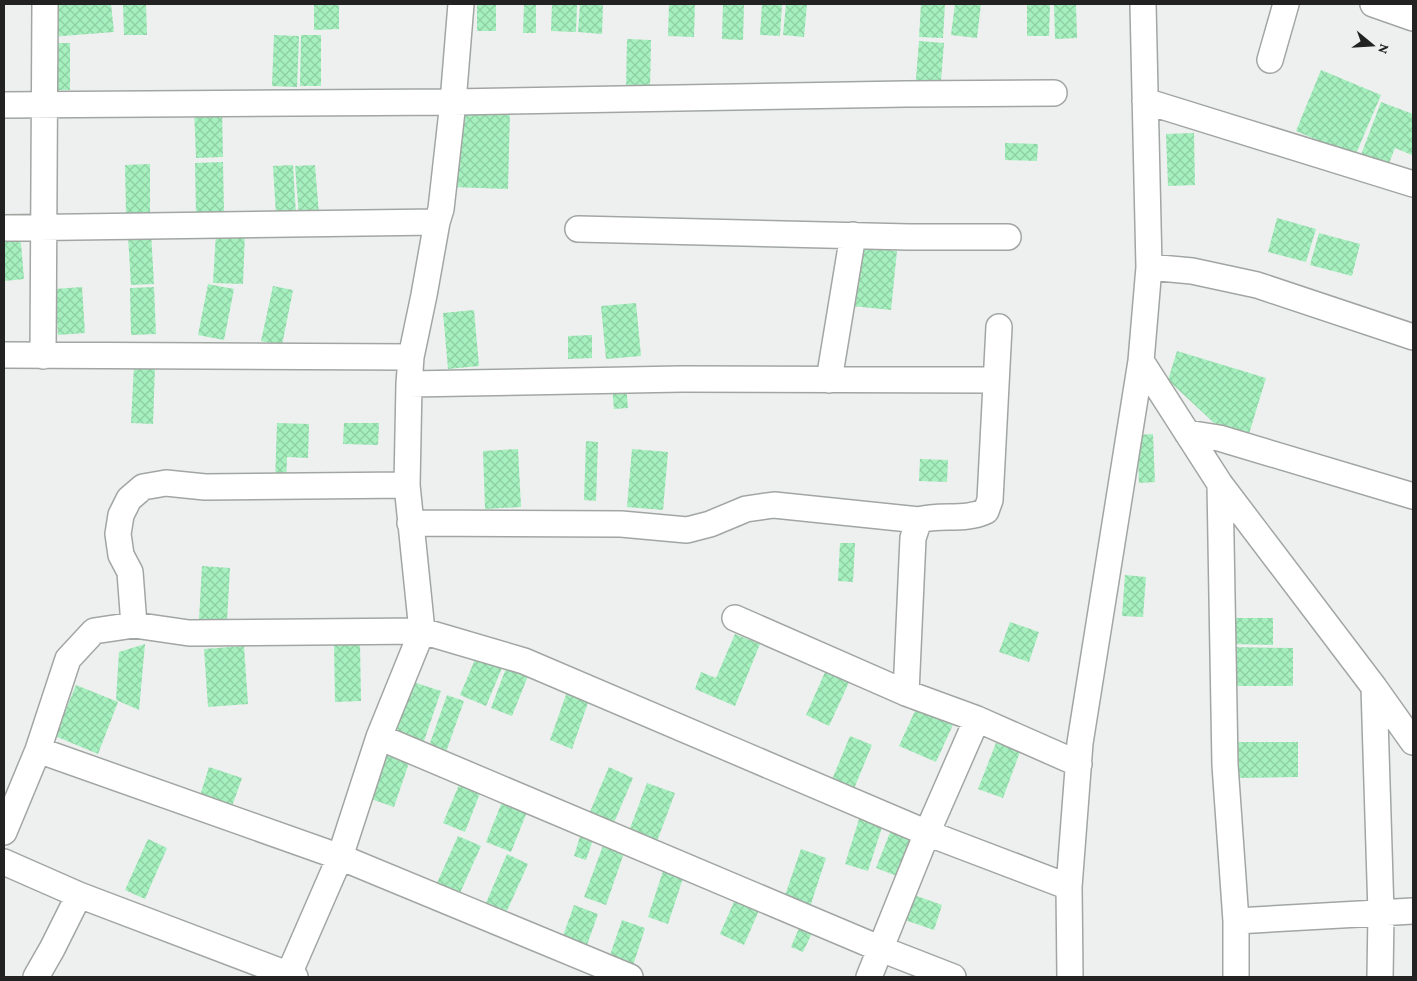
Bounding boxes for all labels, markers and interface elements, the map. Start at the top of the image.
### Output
north arrow [1347,20,1397,70]
text: N [1375,42,1393,56]

